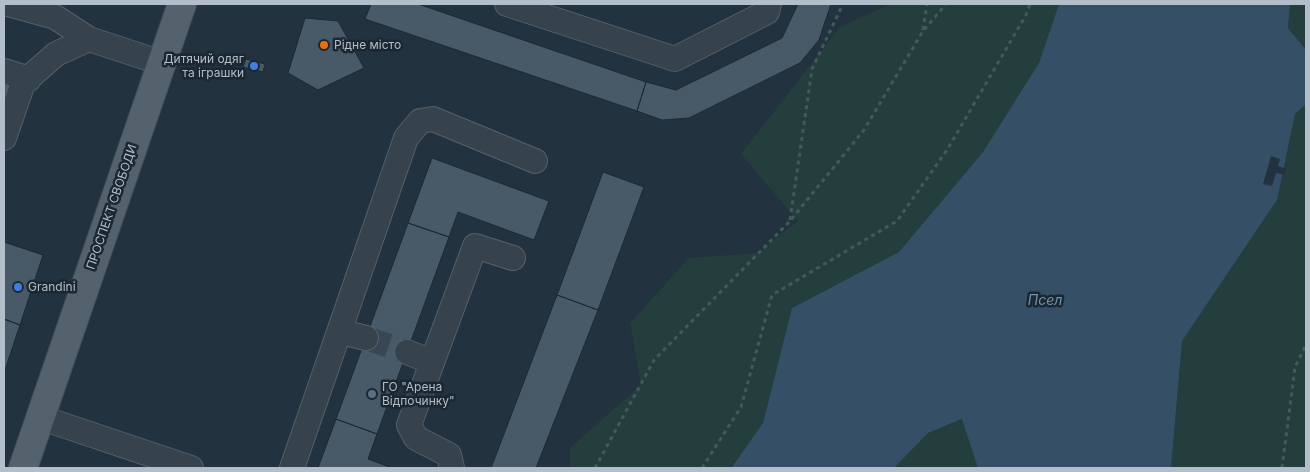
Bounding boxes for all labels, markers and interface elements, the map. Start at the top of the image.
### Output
place label: Рідне місто [334,38,401,52]
marker: Рідне місто [318,39,330,51]
place label: Дитячий одяг та іграшки [164,52,244,80]
marker: Дитячий одяг та іграшки [248,60,260,72]
street label: ПРОСПЕКТ СВОБОДИ [84,143,140,271]
place label: Grandini [28,280,76,294]
marker: Grandini [12,281,24,293]
water label: Псел [1028,293,1062,309]
place label: ГО "Арена Відпочинку" [382,380,455,408]
marker: ГО "Арена Відпочинку" [366,388,378,400]

